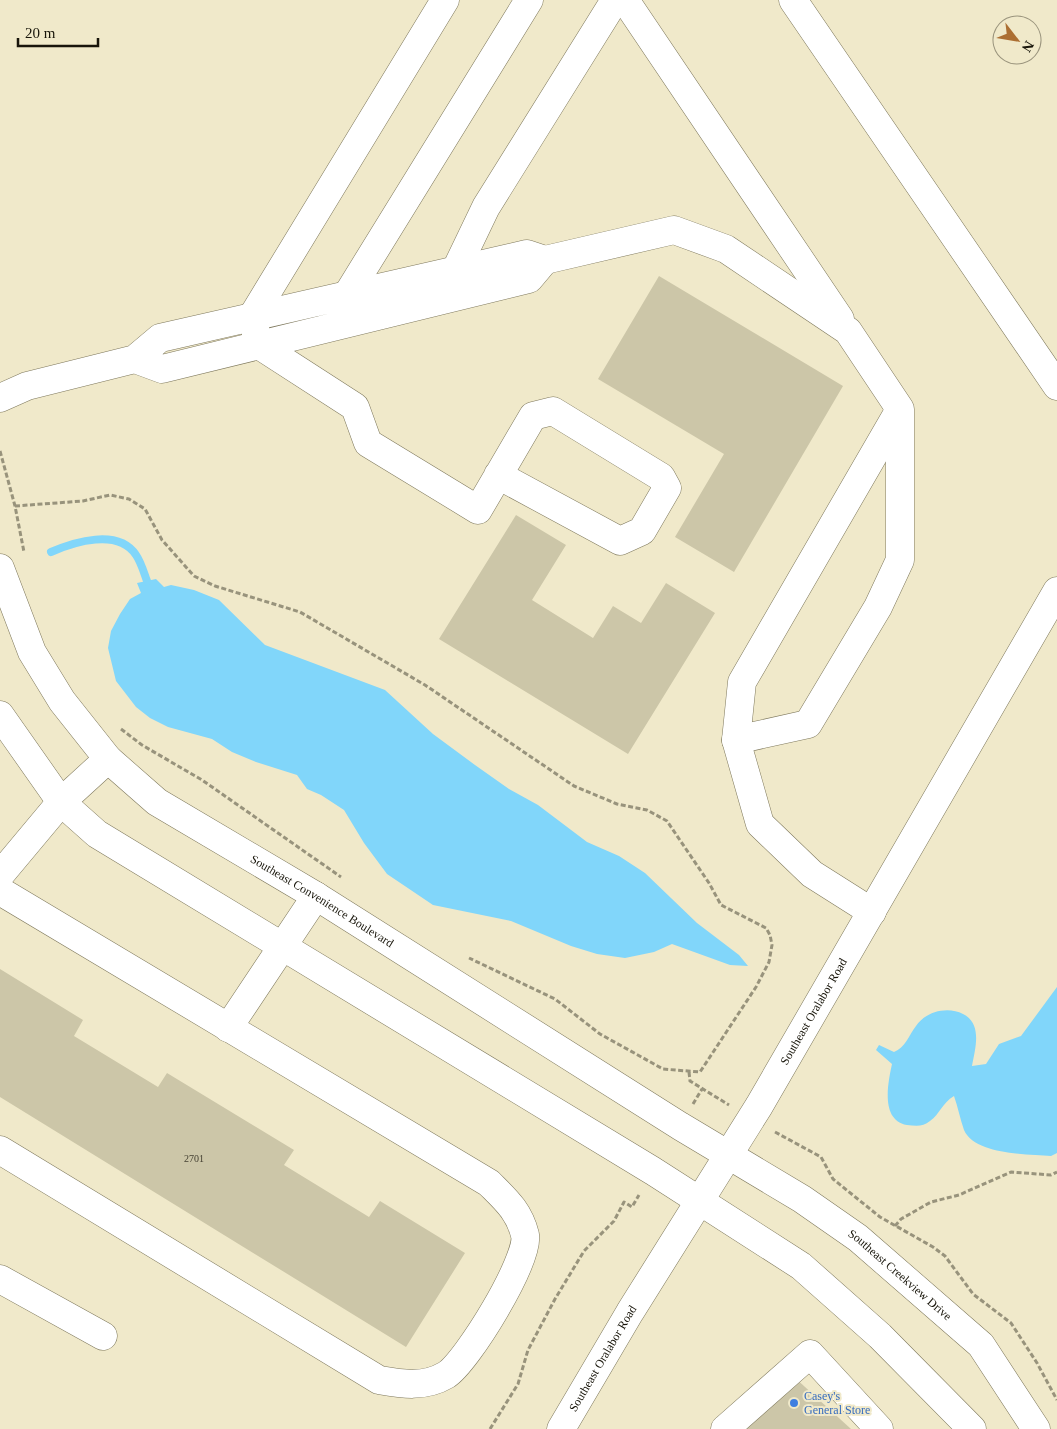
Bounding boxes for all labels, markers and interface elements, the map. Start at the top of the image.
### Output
scale bar [18,15,98,47]
north arrow [992,15,1042,65]
text: 20 m [25,25,56,41]
text: N [1019,38,1037,55]
street label: Southeast Convenience Boulevard [248,852,396,950]
street label: Southeast Oralabor Road [777,956,850,1067]
house number: 2701 [184,1153,204,1164]
street label: Southeast Creekview Drive [846,1226,954,1323]
street label: Southeast Oralabor Road [566,1303,639,1414]
place label: Casey's General Store [804,1389,870,1417]
marker: Casey's General Store [788,1397,800,1409]

